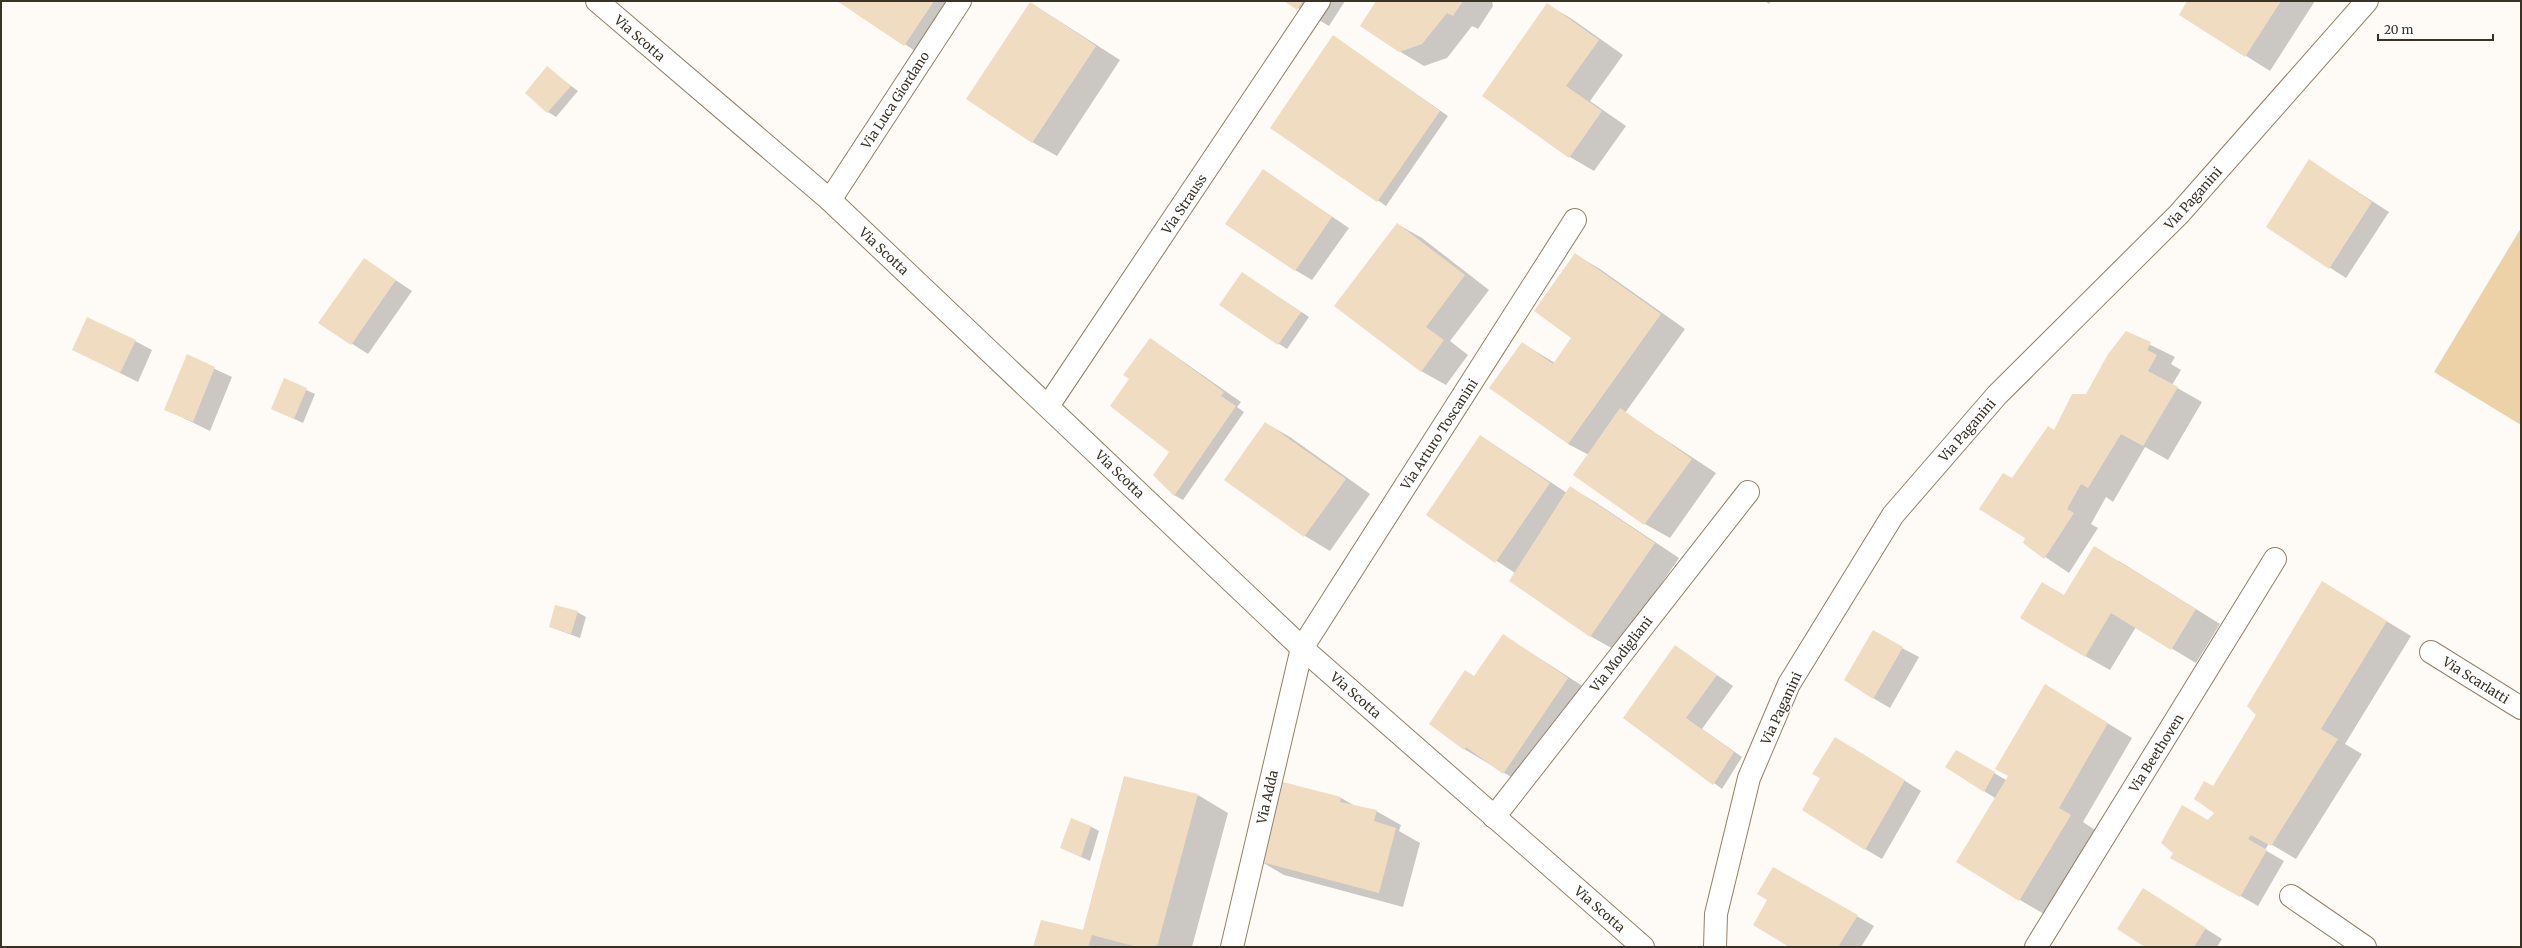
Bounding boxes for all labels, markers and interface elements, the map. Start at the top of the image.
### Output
street label: Via Scotta [610,11,669,65]
scale bar [2378,16,2493,42]
text: 20 m [2384,22,2413,37]
street label: Via Luca Giordano [857,48,934,153]
street label: Via Paganini [2160,164,2226,234]
street label: Via Strauss [1158,171,1211,238]
street label: Via Scotta [854,223,912,279]
street label: Via Arturo Toscanini [1397,376,1482,494]
street label: Via Paganini [1935,395,2000,466]
street label: Via Scotta [1091,446,1148,502]
street label: Via Modigliani [1586,613,1656,696]
street label: Via Scarlatti [2438,653,2512,708]
street label: Via Scotta [1326,668,1385,722]
street label: Via Paganini [1757,669,1806,748]
street label: Via Beethoven [2125,711,2188,797]
street label: Via Adda [1253,768,1282,827]
street label: Via Scotta [1570,882,1629,936]

